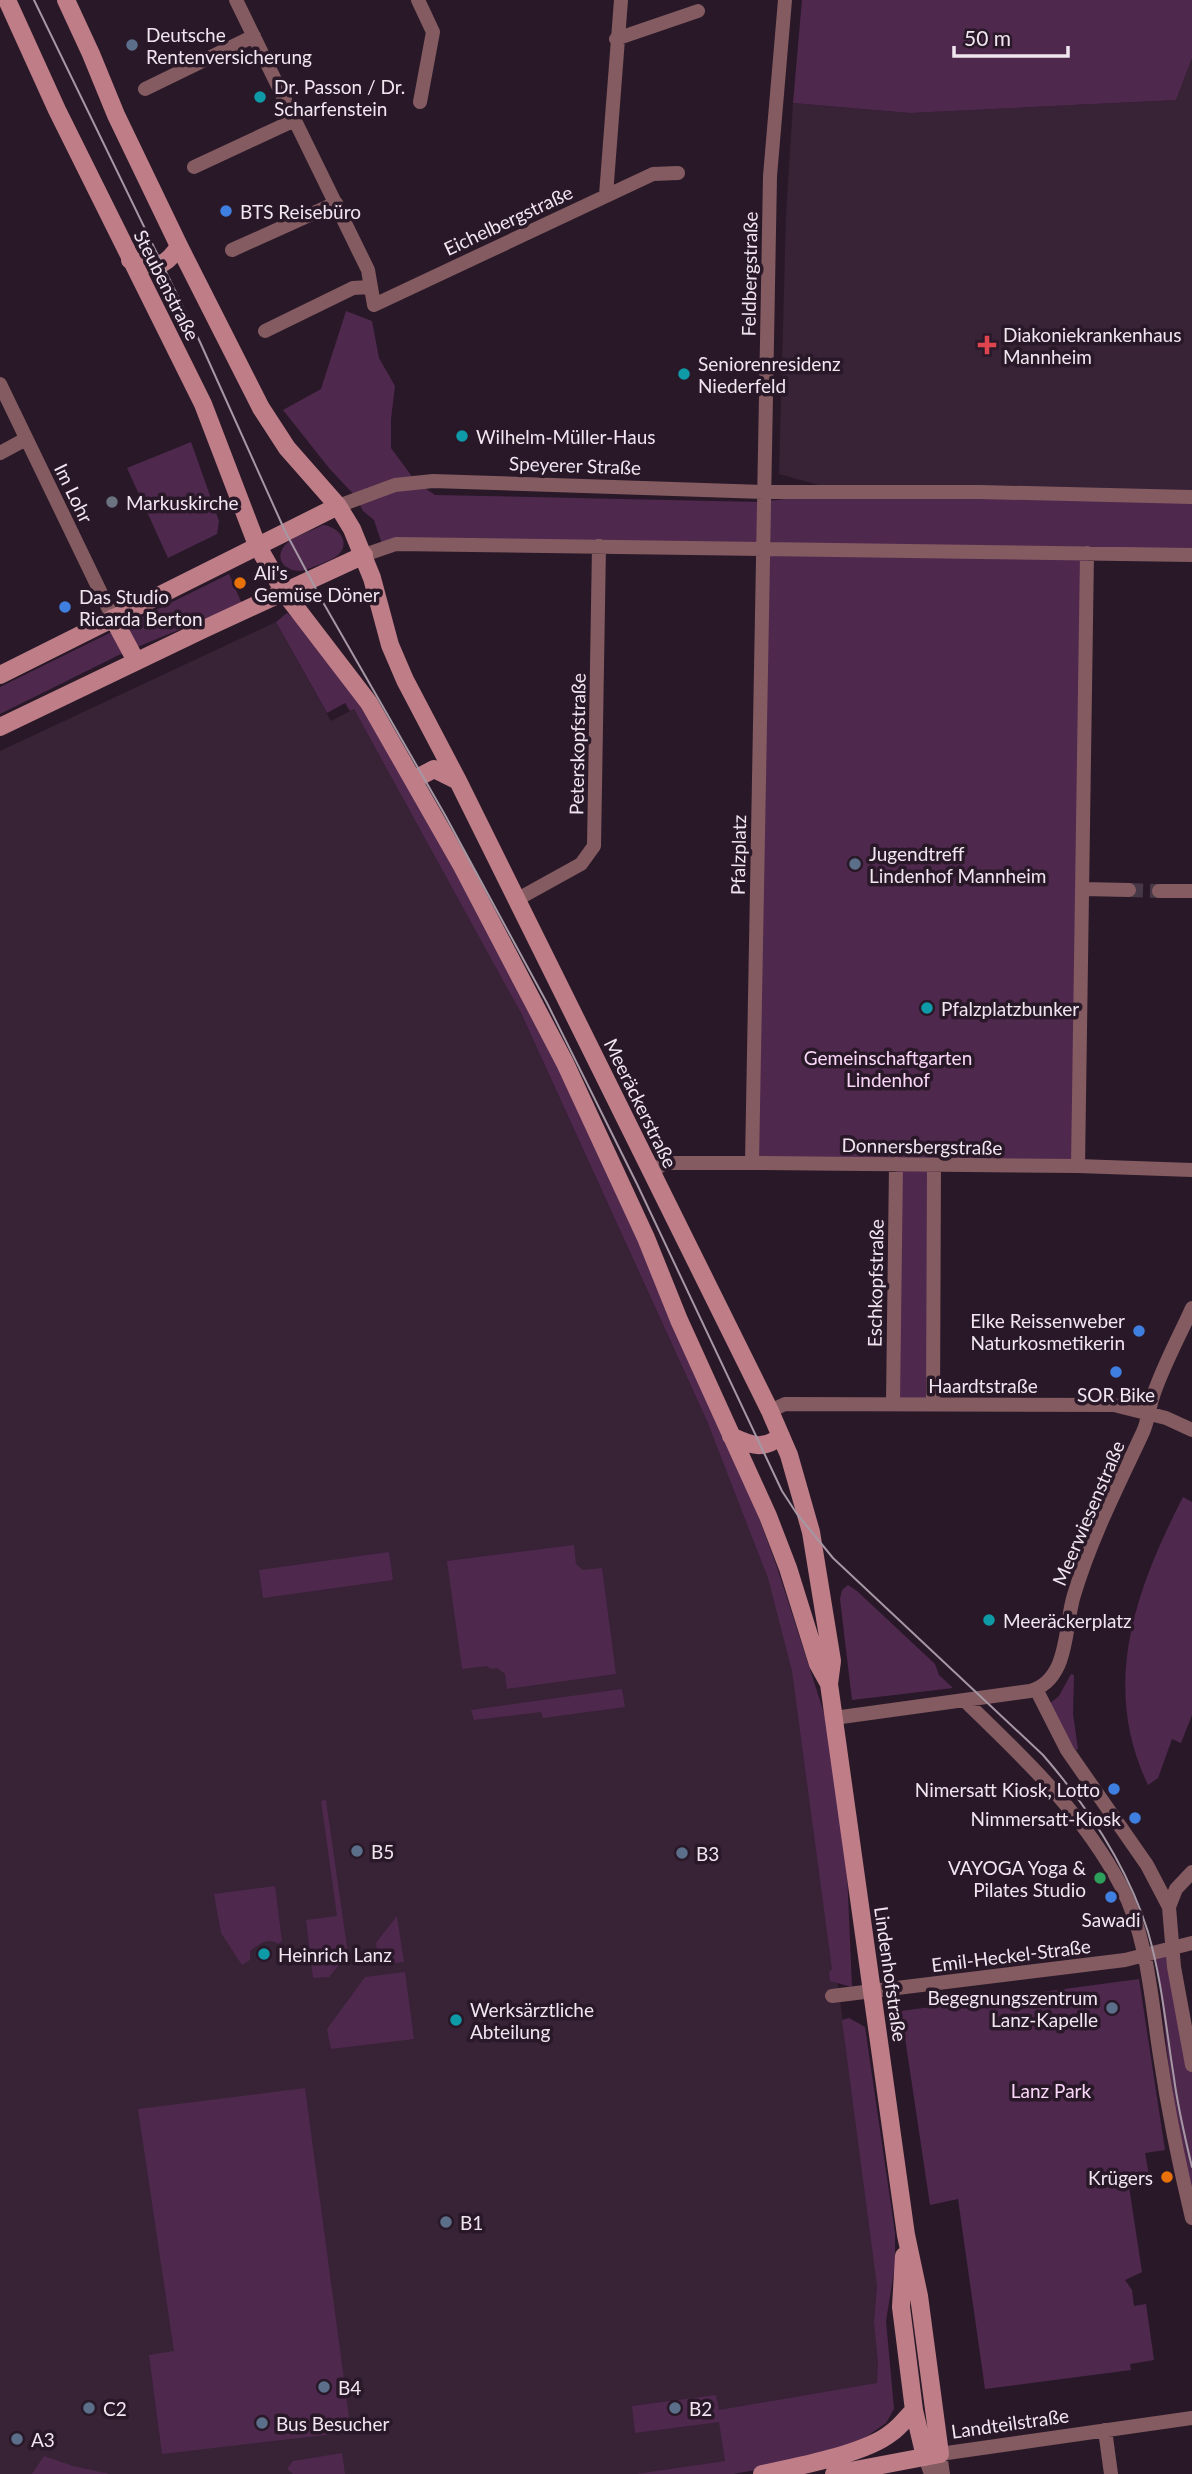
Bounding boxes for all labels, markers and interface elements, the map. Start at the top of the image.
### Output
scale bar [954,14,1068,58]
place label: Deutsche Rentenversicherung [146,23,312,68]
text: 50 m [964,25,1011,50]
marker: Deutsche Rentenversicherung [124,37,140,53]
place label: Dr. Passon / Dr. Scharfenstein [274,75,405,120]
marker: Dr. Passon / Dr. Scharfenstein [252,89,268,105]
street label: Eichelbergstraße [440,180,576,260]
place label: BTS Reisebüro [240,200,361,223]
marker: BTS Reisebüro [218,203,234,219]
street label: Feldbergstraße [736,211,762,337]
street label: Steubenstraße [129,226,205,344]
place label: Diakoniekrankenhaus Mannheim [1003,323,1181,368]
marker: Diakoniekrankenhaus Mannheim [977,335,997,355]
place label: Seniorenresidenz Niederfeld [698,352,841,397]
marker: Seniorenresidenz Niederfeld [676,366,692,382]
place label: Wilhelm-Müller-Haus [476,425,656,448]
marker: Wilhelm-Müller-Haus [454,428,470,444]
street label: Speyerer Straße [509,451,641,479]
street label: Im Lohr [50,460,98,526]
place label: Markuskirche [126,491,239,514]
marker: Markuskirche [104,494,120,510]
place label: Ali's Gemüse Döner [254,561,380,606]
marker: Ali's Gemüse Döner [232,575,248,591]
place label: Das Studio Ricarda Berton [79,585,203,630]
marker: Das Studio Ricarda Berton [57,599,73,615]
street label: Peterskopfstraße [564,673,590,815]
street label: Pfalzplatz [726,815,750,895]
place label: Jugendtreff Lindenhof Mannheim [869,842,1046,887]
marker: Jugendtreff Lindenhof Mannheim [847,856,863,872]
place label: Pfalzplatzbunker [941,997,1079,1020]
marker: Pfalzplatzbunker [919,1000,935,1016]
street label: Meeräckerstraße [600,1035,682,1171]
park label: Gemeinschaftgarten Lindenhof [804,1046,972,1091]
street label: Donnersbergstraße [841,1133,1003,1159]
street label: Eschkopfstraße [862,1219,888,1347]
place label: Elke Reissenweber Naturkosmetikerin [970,1309,1125,1354]
marker: Elke Reissenweber Naturkosmetikerin [1131,1323,1147,1339]
marker: SOR Bike [1108,1364,1124,1380]
street label: Haardtstraße [928,1374,1038,1397]
place label: SOR Bike [1077,1383,1155,1406]
street label: Meerwiesenstraße [1047,1437,1129,1589]
place label: Meeräckerplatz [1003,1609,1132,1632]
marker: Meeräckerplatz [981,1612,997,1628]
place label: Nimersatt Kiosk, Lotto [915,1778,1100,1801]
marker: Nimersatt Kiosk, Lotto [1106,1781,1122,1797]
place label: Nimmersatt-Kiosk [971,1807,1121,1830]
marker: Nimmersatt-Kiosk [1127,1810,1143,1826]
place label: B5 [371,1840,394,1863]
place label: B3 [696,1842,719,1865]
marker: B5 [349,1843,365,1859]
marker: B3 [674,1845,690,1861]
place label: VAYOGA Yoga & Pilates Studio [948,1856,1086,1901]
marker: VAYOGA Yoga & Pilates Studio [1092,1870,1108,1886]
marker: Sawadi [1103,1889,1119,1905]
street label: Lindenhofstraße [870,1905,912,2043]
place label: Sawadi [1081,1908,1141,1931]
street label: Emil-Heckel-Straße [930,1934,1092,1976]
place label: Heinrich Lanz [278,1943,392,1966]
marker: Heinrich Lanz [256,1946,272,1962]
place label: Begegnungszentrum Lanz-Kapelle [927,1986,1098,2031]
place label: Werksärztliche Abteilung [470,1998,594,2043]
marker: Begegnungszentrum Lanz-Kapelle [1104,2000,1120,2016]
marker: Werksärztliche Abteilung [448,2012,464,2028]
park label: Lanz Park [1011,2079,1092,2102]
place label: Krügers [1088,2166,1153,2189]
marker: Krügers [1159,2169,1175,2185]
place label: B1 [460,2211,483,2234]
marker: B1 [438,2214,454,2230]
place label: B4 [338,2376,361,2399]
marker: B4 [316,2379,332,2395]
place label: C2 [103,2397,127,2420]
place label: B2 [689,2397,712,2420]
marker: C2 [81,2400,97,2416]
marker: B2 [667,2400,683,2416]
street label: Landteilstraße [950,2403,1070,2443]
place label: Bus Besucher [276,2412,389,2435]
marker: Bus Besucher [254,2415,270,2431]
place label: A3 [31,2428,55,2451]
marker: A3 [9,2431,25,2447]

